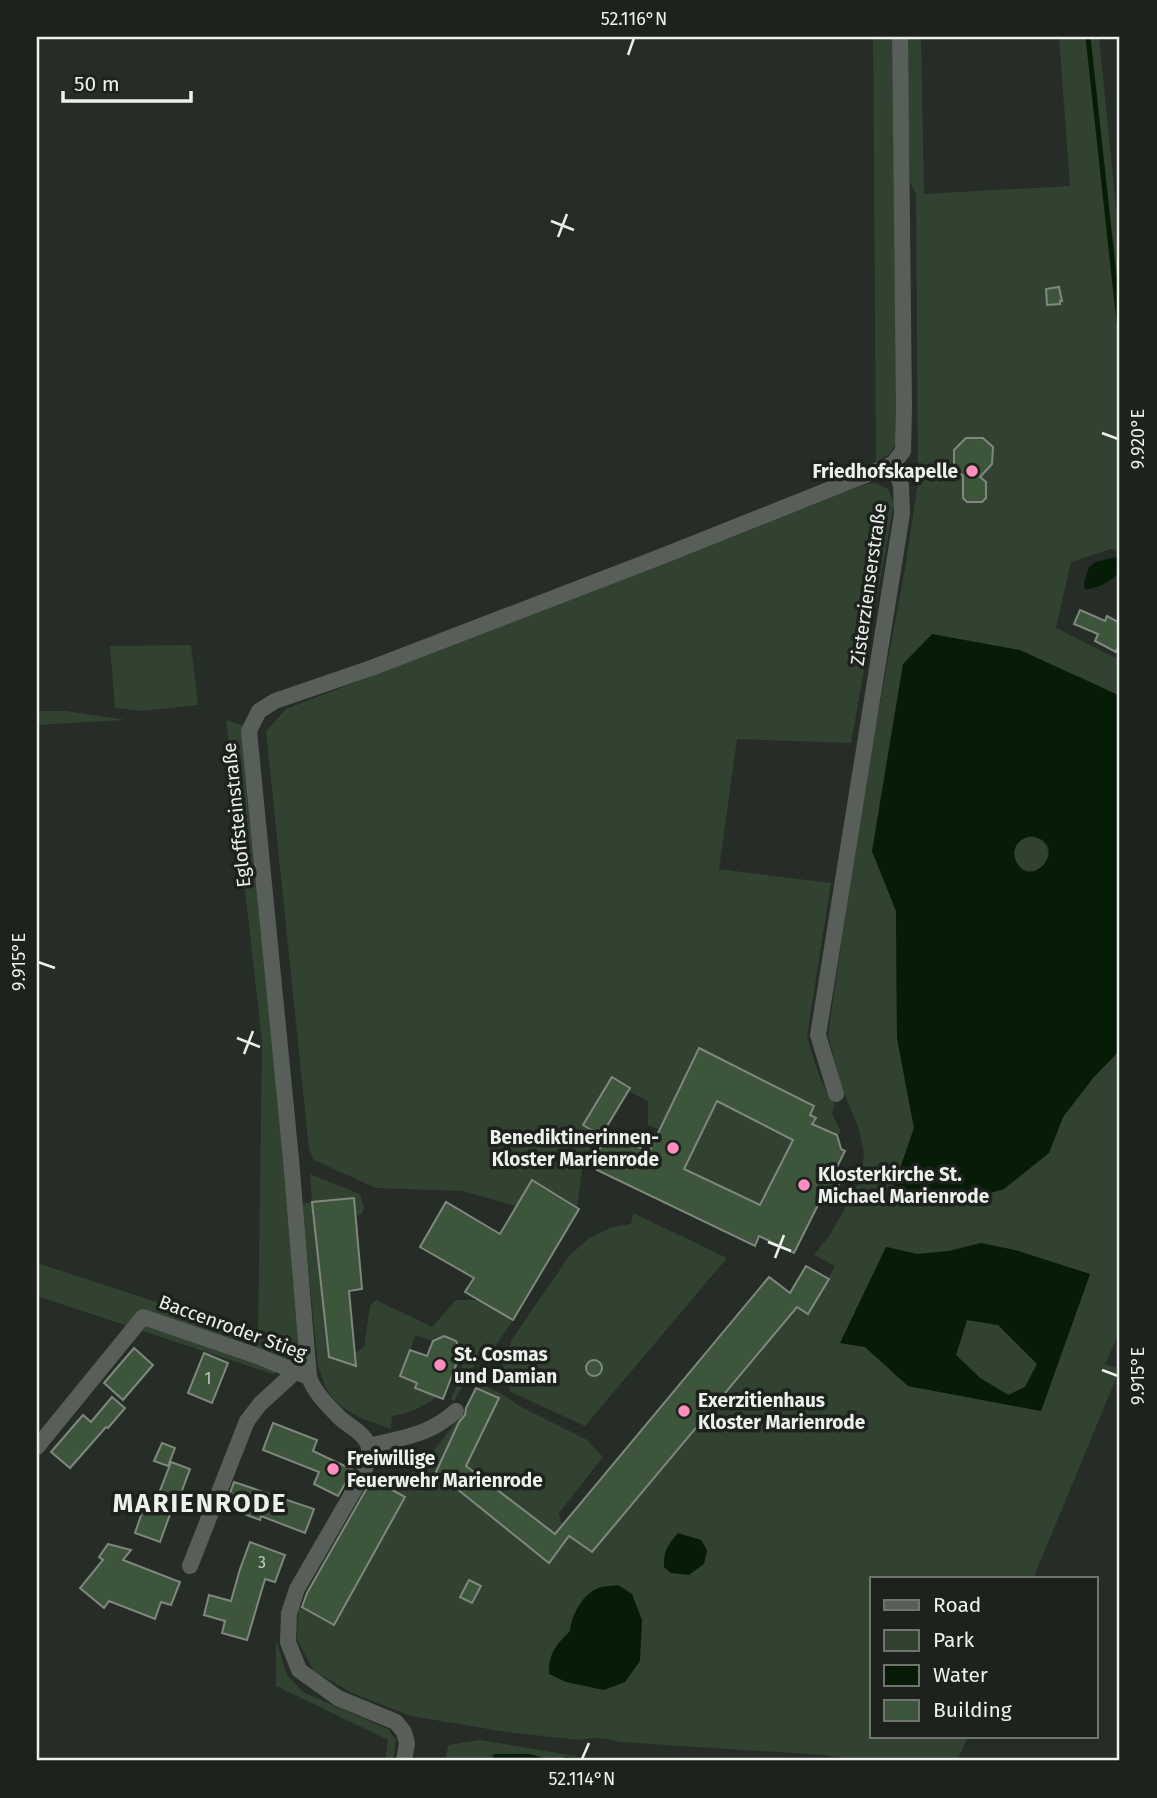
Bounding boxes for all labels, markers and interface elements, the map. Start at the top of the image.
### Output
text: 52.116°N [601,8,667,30]
scale bar [63,60,191,104]
text: 50 m [74,71,120,97]
text: 9.920°E [1127,409,1149,469]
place label: Friedhofskapelle [813,460,958,483]
marker: Friedhofskapelle [964,463,980,479]
street label: Zisterzienserstraße [846,501,891,667]
street label: Egloffsteinstraße [217,741,256,889]
text: 9.915°E [8,933,30,991]
place label: Benediktinerinnen- Kloster Marienrode [490,1126,659,1171]
marker: Benediktinerinnen- Kloster Marienrode [665,1140,681,1156]
place label: Klosterkirche St. Michael Marienrode [818,1163,989,1208]
marker: Klosterkirche St. Michael Marienrode [796,1177,812,1193]
street label: Baccenroder Stieg [156,1290,310,1365]
place label: St. Cosmas und Damian [454,1343,557,1388]
text: 9.915°E [1127,1347,1149,1405]
marker: St. Cosmas und Damian [432,1357,448,1373]
house number: 1 [205,1369,211,1388]
place label: Exerzitienhaus Kloster Marienrode [698,1389,865,1434]
marker: Exerzitienhaus Kloster Marienrode [676,1403,692,1419]
place label: Freiwillige Feuerwehr Marienrode [347,1447,543,1492]
marker: Freiwillige Feuerwehr Marienrode [325,1461,341,1477]
district label: MARIENRODE [113,1488,287,1519]
house number: 3 [258,1553,266,1572]
legend [870,1577,1098,1738]
text: Road [933,1592,981,1618]
text: Park [933,1627,975,1653]
text: Water [933,1662,988,1688]
text: Building [933,1697,1012,1723]
text: 52.114°N [549,1768,615,1790]

